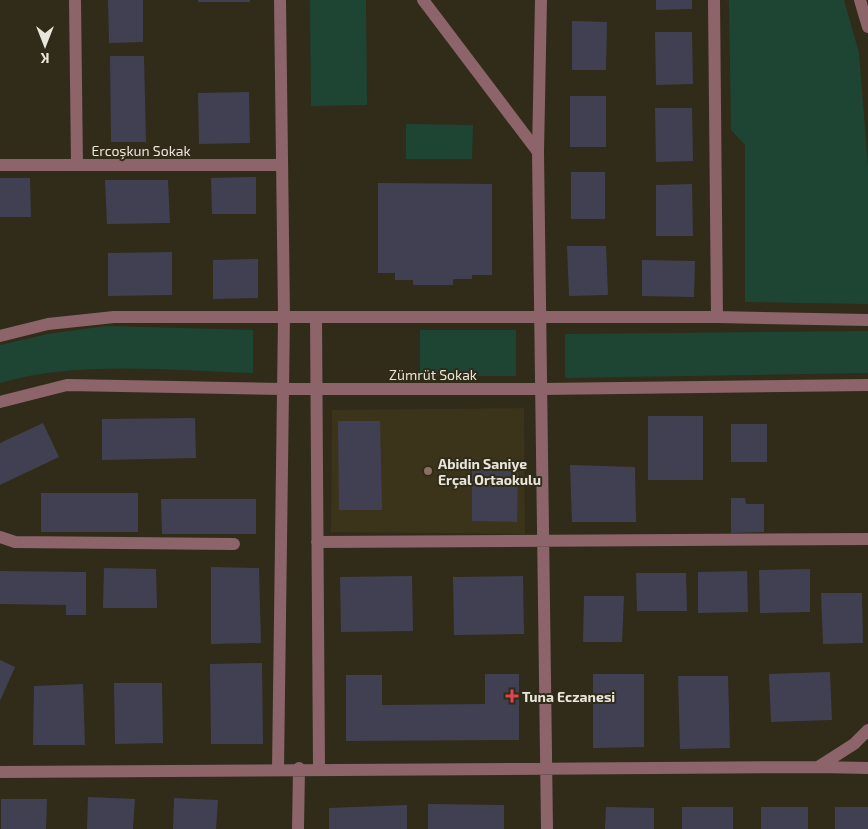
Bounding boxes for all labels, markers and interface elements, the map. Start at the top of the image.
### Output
north arrow [20,20,70,70]
text: K [40,50,49,67]
street label: Ercoşkun Sokak [91,142,191,160]
street label: Zümrüt Sokak [389,366,477,383]
place label: Abidin Saniye Erçal Ortaokulu [438,455,541,489]
marker: Abidin Saniye Erçal Ortaokulu [422,465,434,477]
place label: Tuna Eczanesi [522,688,615,705]
marker: Tuna Eczanesi [506,690,518,702]

